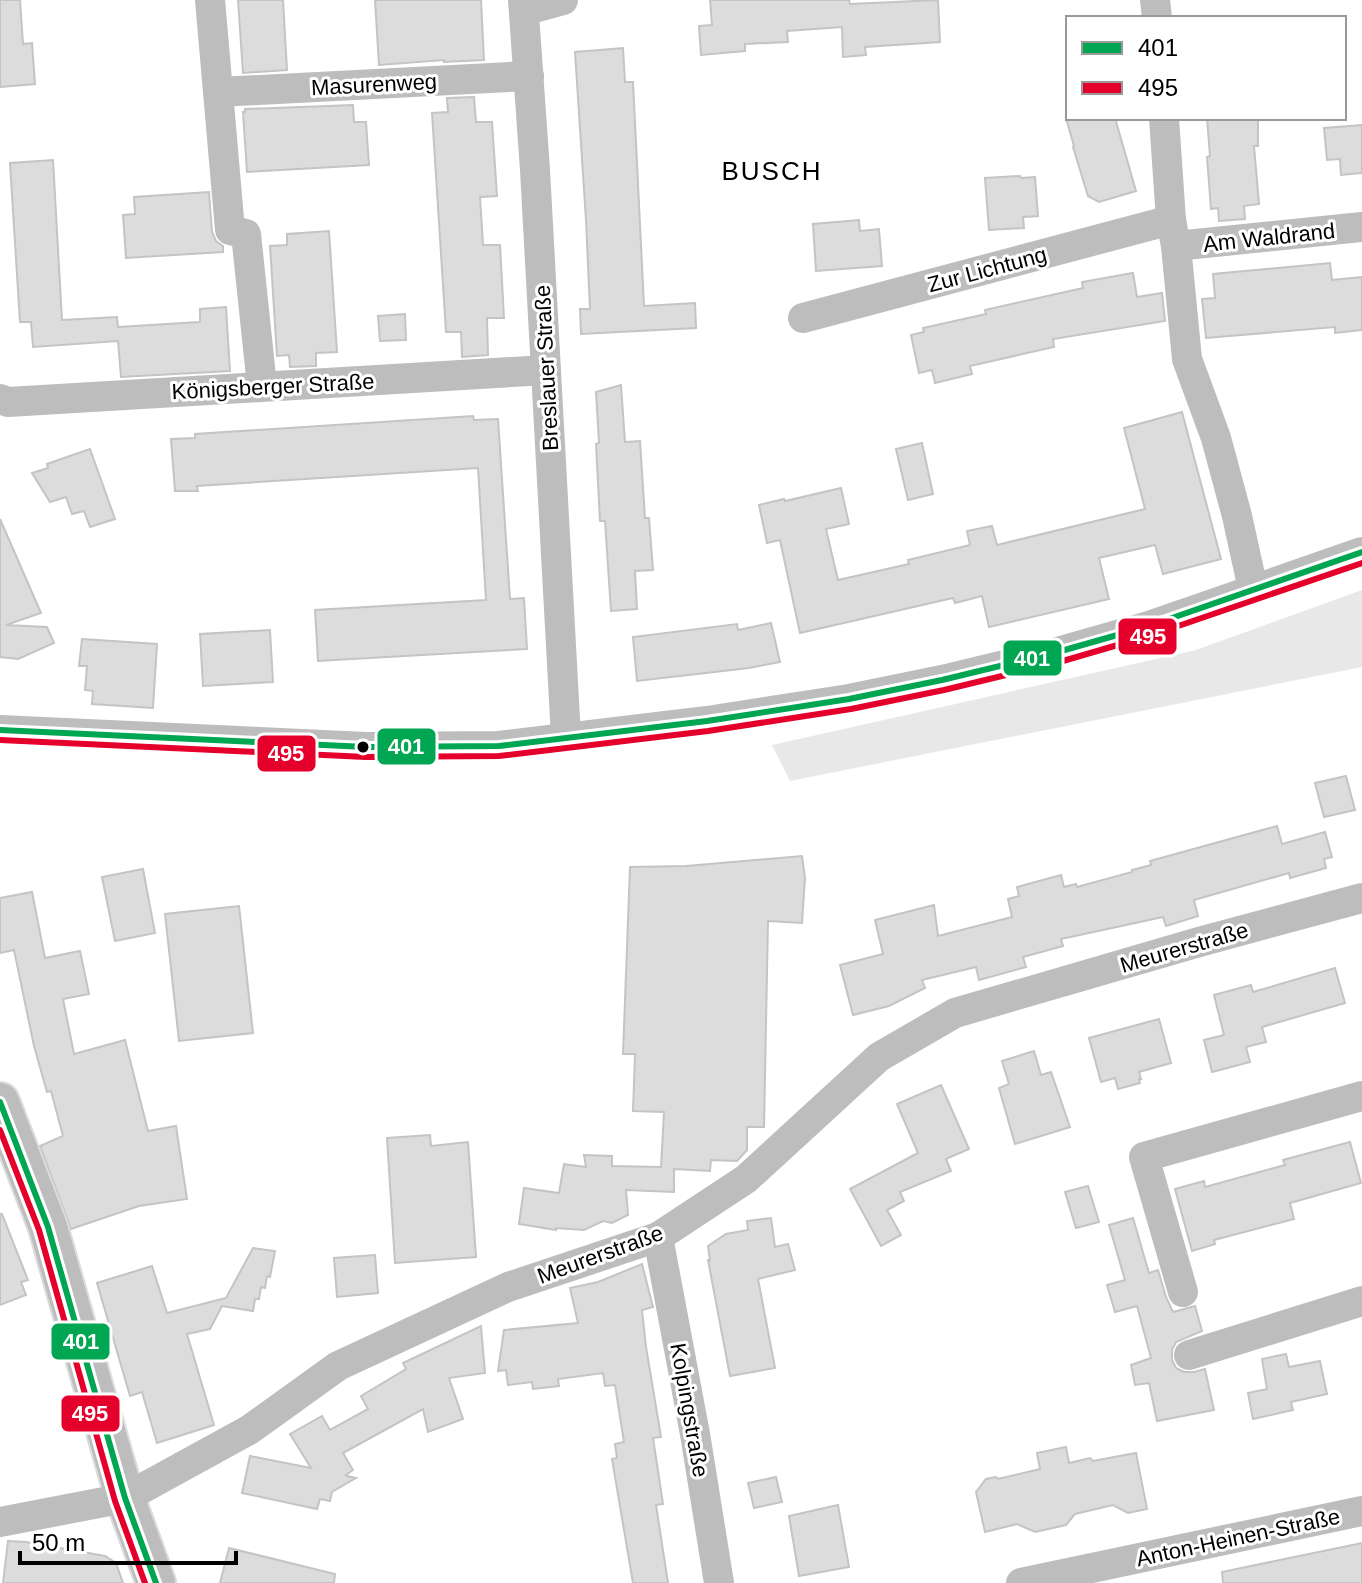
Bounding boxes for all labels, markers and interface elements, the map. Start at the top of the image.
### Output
legend [1066,16,1346,120]
text: 401 [1138,34,1178,61]
street label: Masurenweg [310,69,438,100]
text: 495 [1138,74,1178,101]
district label: BUSCH [721,156,823,186]
street label: Am Waldrand [1202,218,1336,257]
street label: Zur Lichtung [925,242,1049,297]
street label: Breslauer Straße [530,284,563,452]
street label: Königsberger Straße [171,369,375,404]
line badge: 495 [1117,617,1178,656]
text: 495 [1130,624,1166,649]
line badge: 401 [1002,639,1063,677]
text: 401 [1014,646,1050,671]
line badge: 401 [376,727,437,766]
line badge: 495 [256,734,317,773]
text: 401 [388,734,424,759]
unlabelled marker [355,739,371,755]
text: 495 [268,741,304,766]
street label: Meurerstraße [1117,917,1251,978]
street label: Meurerstraße [534,1220,666,1289]
line badge: 401 [50,1322,111,1361]
text: 401 [63,1329,99,1354]
street label: Kolpingstraße [665,1341,714,1479]
line badge: 495 [60,1394,121,1433]
text: 495 [72,1401,108,1426]
street label: Anton-Heinen-Straße [1134,1504,1342,1571]
scale bar [20,1515,236,1565]
text: 50 m [32,1529,85,1556]

